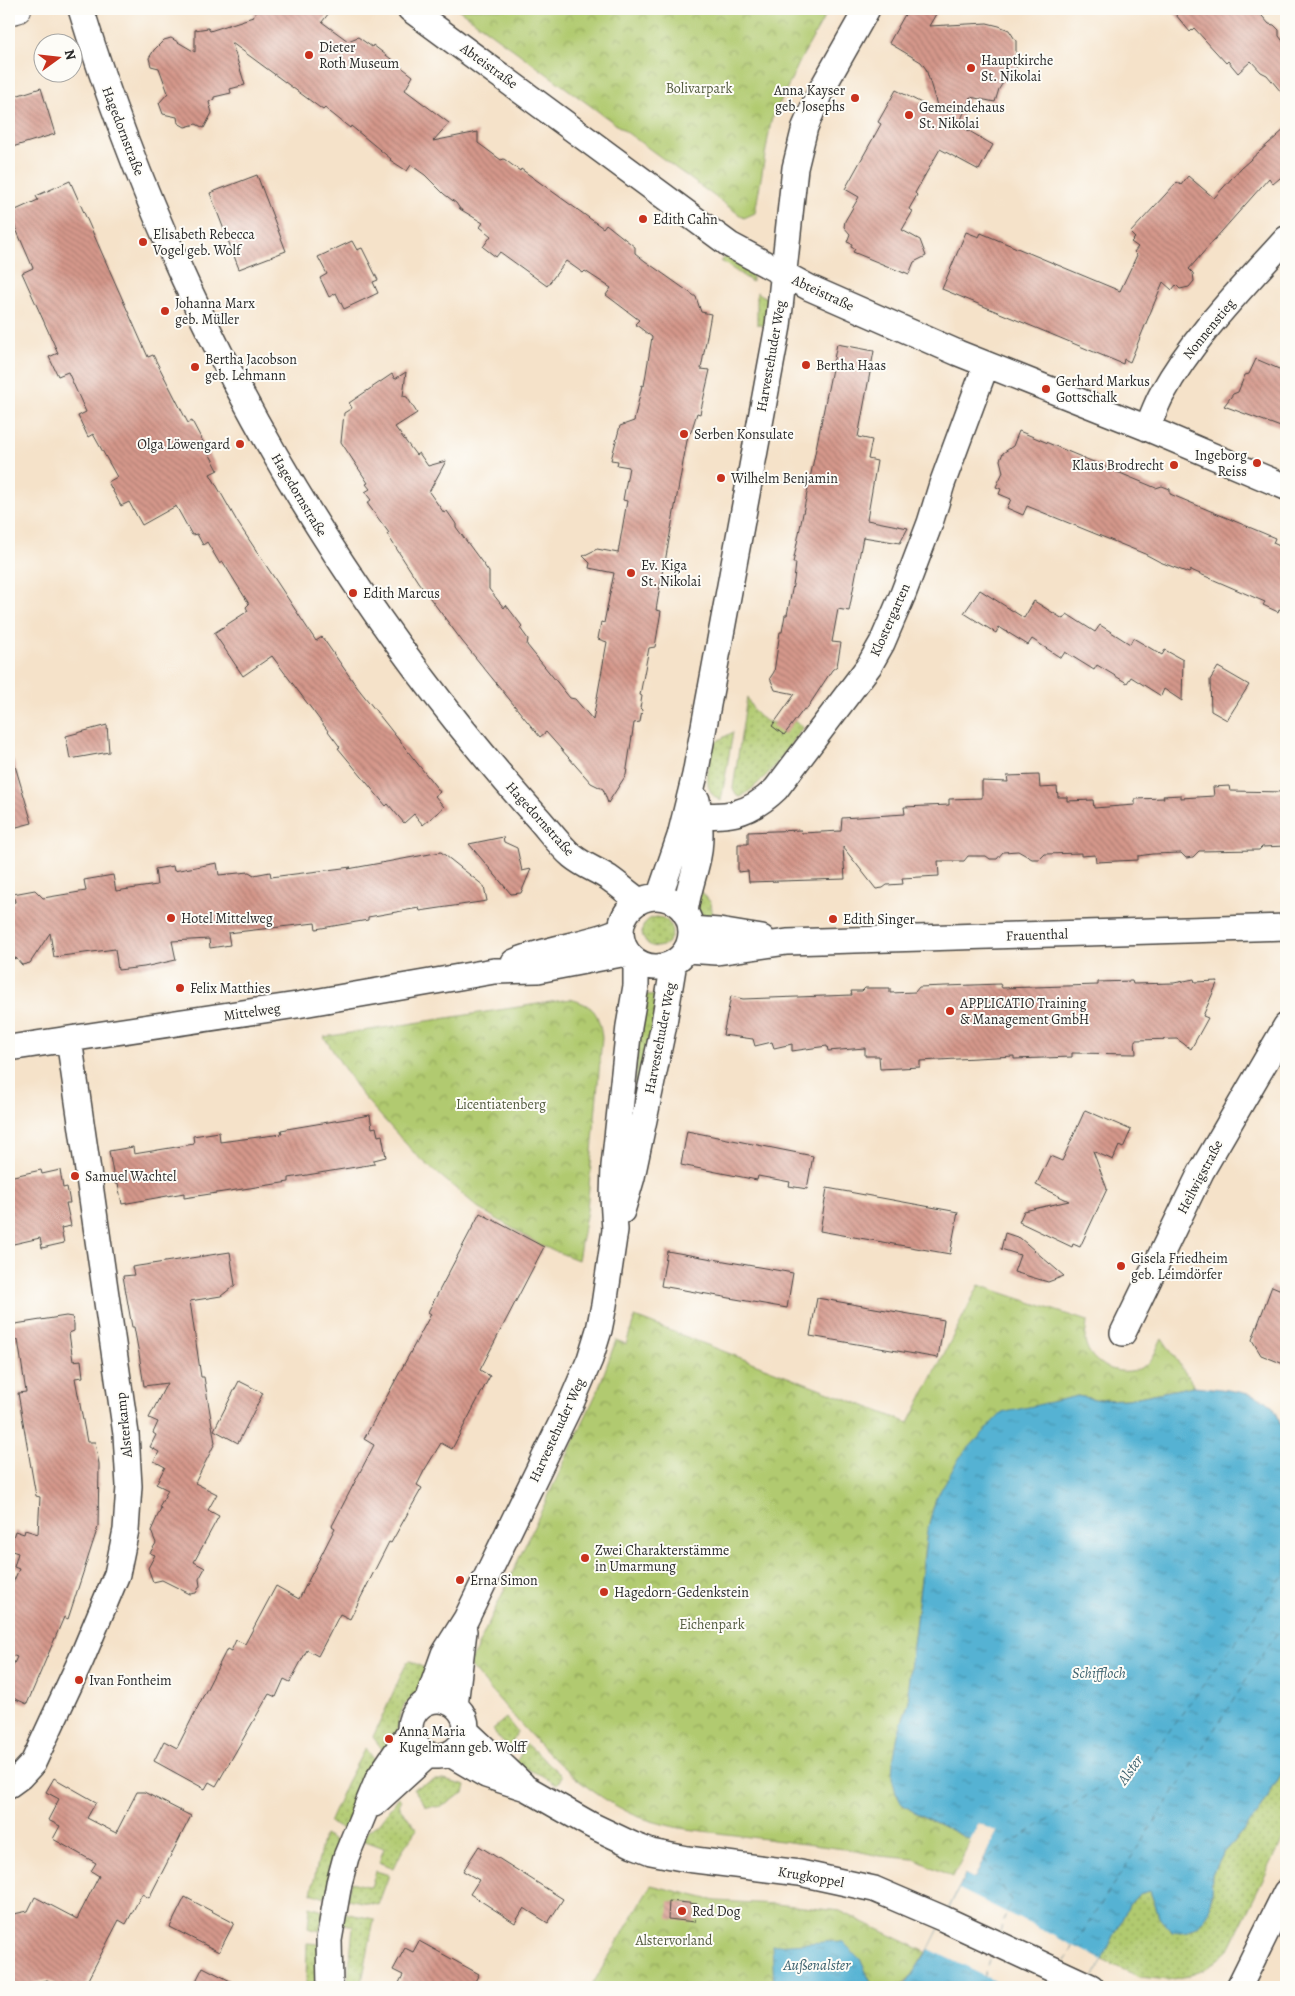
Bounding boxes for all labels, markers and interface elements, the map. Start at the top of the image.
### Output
north arrow [32,32,82,82]
place label: Dieter Roth Museum [319,38,400,73]
street label: Abteistraße [456,38,521,93]
text: N [60,47,81,62]
marker: Dieter Roth Museum [303,49,315,61]
place label: Hauptkirche St. Nikolai [981,51,1053,86]
marker: Hauptkirche St. Nikolai [965,62,977,74]
park label: Bolivarpark [666,79,732,98]
place label: Anna Kayser geb. Josephs [773,81,846,116]
street label: Hagedornstraße [97,84,149,178]
marker: Anna Kayser geb. Josephs [849,92,861,104]
place label: Gemeindehaus St. Nikolai [919,98,1005,133]
marker: Gemeindehaus St. Nikolai [903,109,915,121]
place label: Edith Cahn [653,210,718,229]
marker: Edith Cahn [637,213,649,225]
place label: Elisabeth Rebecca Vogel geb. Wolf [152,225,255,260]
marker: Elisabeth Rebecca Vogel geb. Wolf [137,236,149,248]
street label: Abteistraße [788,270,857,316]
place label: Johanna Marx geb. Müller [175,294,255,329]
street label: Nonnenstieg [1179,295,1239,363]
street label: Harvestehuder Weg [752,299,790,413]
marker: Johanna Marx geb. Müller [159,305,171,317]
place label: Bertha Jacobson geb. Lehmann [205,350,297,385]
place label: Bertha Haas [816,356,886,375]
marker: Bertha Haas [800,359,812,371]
marker: Bertha Jacobson geb. Lehmann [189,361,201,373]
place label: Gerhard Markus Gottschalk [1056,372,1150,407]
marker: Gerhard Markus Gottschalk [1040,383,1052,395]
place label: Serben Konsulate [694,425,794,444]
marker: Serben Konsulate [678,428,690,440]
place label: Olga Löwengard [137,435,230,454]
marker: Olga Löwengard [234,438,246,450]
place label: Ingeborg Reiss [1195,446,1247,481]
street label: Hagedornstraße [267,450,331,540]
place label: Klaus Brodrecht [1072,456,1164,475]
marker: Ingeborg Reiss [1251,457,1263,469]
marker: Klaus Brodrecht [1168,459,1180,471]
place label: Wilhelm Benjamin [730,469,838,488]
marker: Wilhelm Benjamin [715,472,727,484]
place label: Ev. Kiga St. Nikolai [641,556,701,591]
marker: Ev. Kiga St. Nikolai [625,567,637,579]
street label: Klostergarten [865,580,915,660]
place label: Edith Marcus [363,584,440,603]
marker: Edith Marcus [347,587,359,599]
street label: Hagedornstraße [501,778,579,860]
place label: Hotel Mittelweg [181,909,273,928]
place label: Edith Singer [843,910,915,929]
marker: Hotel Mittelweg [165,912,177,924]
marker: Edith Singer [827,913,839,925]
street label: Frauenthal [1006,924,1069,946]
place label: Felix Matthies [190,979,270,998]
street label: Harvestehuder Weg [640,981,680,1095]
marker: Felix Matthies [174,982,186,994]
place label: APPLICATIO Training & Management GmbH [959,994,1089,1029]
street label: Mittelweg [222,999,282,1025]
marker: APPLICATIO Training & Management GmbH [944,1005,956,1017]
park label: Licentiatenberg [456,1095,546,1114]
street label: Heilwigstraße [1173,1137,1227,1217]
place label: Samuel Wachtel [85,1167,177,1186]
marker: Samuel Wachtel [69,1170,81,1182]
place label: Gisela Friedheim geb. Leimdörfer [1131,1249,1228,1284]
marker: Gisela Friedheim geb. Leimdörfer [1115,1260,1127,1272]
street label: Harvestehuder Weg [524,1375,590,1485]
street label: Alsterkamp [111,1391,137,1460]
place label: Zwei Charakterstämme in Umarmung [595,1541,729,1576]
marker: Zwei Charakterstämme in Umarmung [579,1552,591,1564]
place label: Erna Simon [470,1571,538,1590]
marker: Erna Simon [454,1574,466,1586]
place label: Hagedorn-Gedenkstein [614,1583,749,1602]
marker: Hagedorn-Gedenkstein [598,1586,610,1598]
park label: Eichenpark [679,1615,745,1634]
water label: Schiffloch [1072,1663,1126,1683]
place label: Ivan Fontheim [89,1671,172,1690]
marker: Ivan Fontheim [73,1674,85,1686]
place label: Anna Maria Kugelmann geb. Wolff [398,1722,528,1757]
marker: Anna Maria Kugelmann geb. Wolff [383,1733,395,1745]
water label: Alster [1112,1751,1148,1789]
street label: Krugkoppel [776,1862,846,1892]
place label: Red Dog [692,1902,741,1921]
marker: Red Dog [676,1905,688,1917]
park label: Alstervorland [635,1931,713,1950]
water label: Außenalster [783,1955,851,1975]

